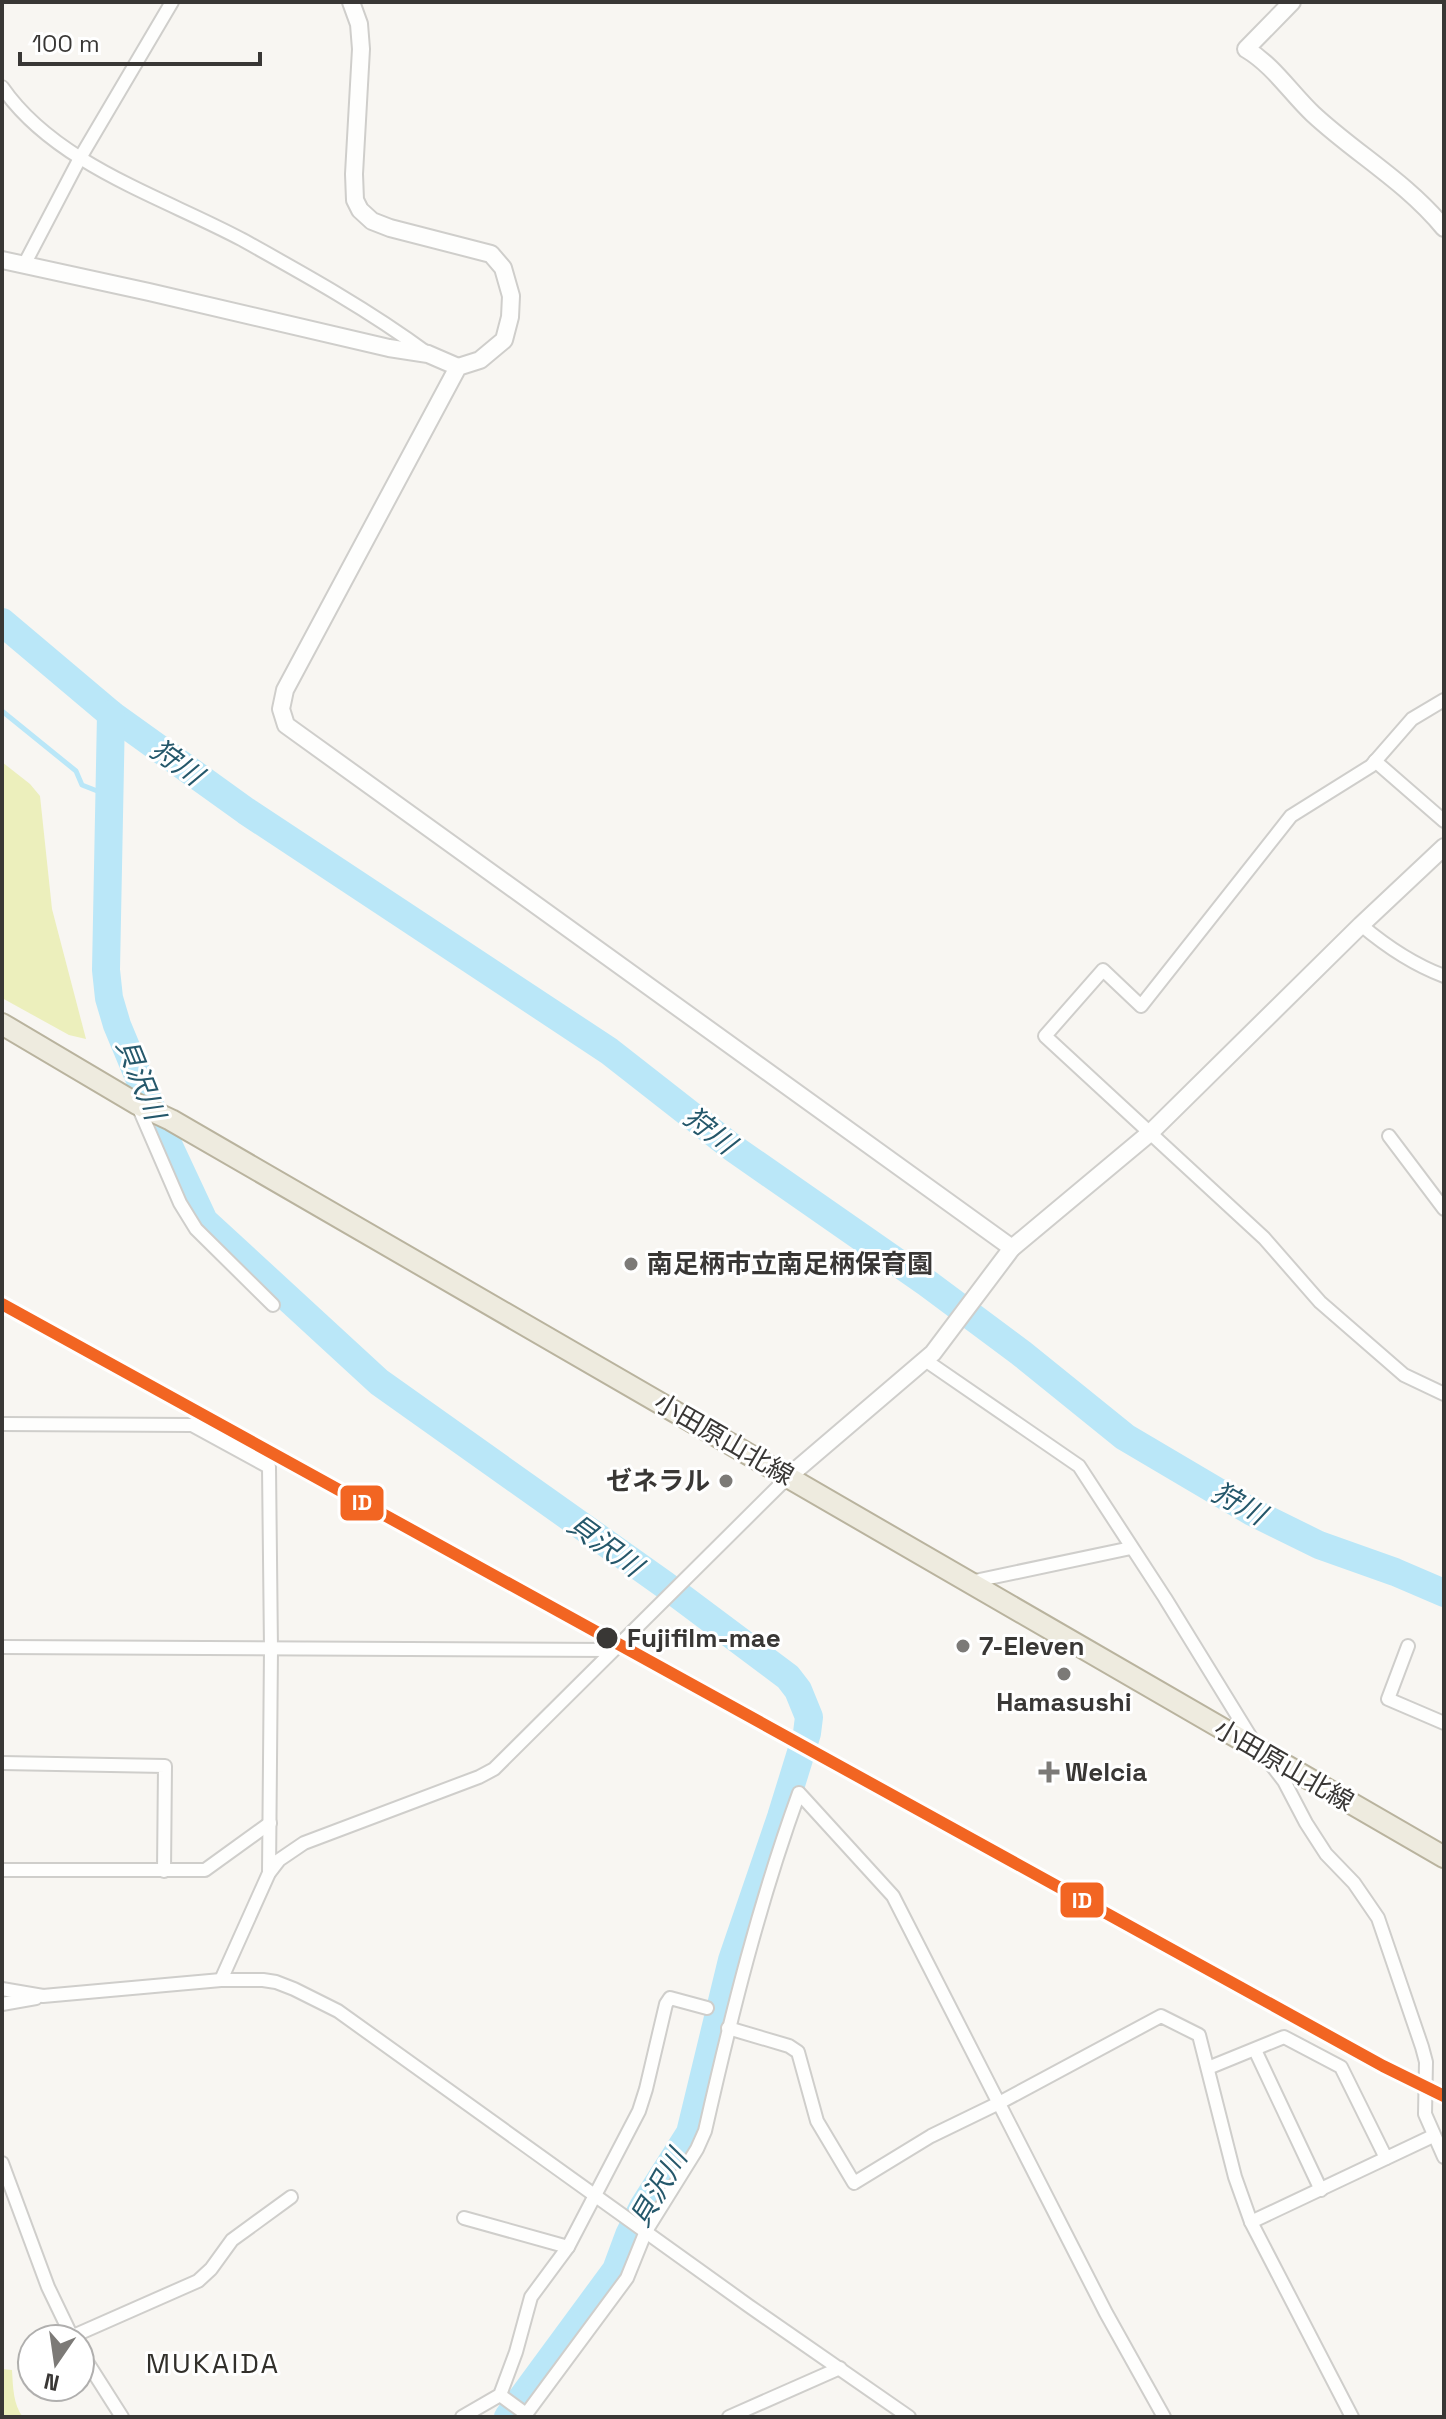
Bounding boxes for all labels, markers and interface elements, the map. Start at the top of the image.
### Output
scale bar [20,16,260,66]
text: 100 m [32,28,100,59]
water label: 狩川 [144,731,213,795]
water label: 貝沢川 [109,1033,175,1127]
water label: 狩川 [677,1099,746,1163]
place label: 南足柄市立南足柄保育園 [647,1247,933,1281]
marker: 南足柄市立南足柄保育園 [622,1255,640,1273]
street label: 小田原山北線 [648,1385,800,1493]
place label: ゼネラル [606,1464,710,1498]
marker: ゼネラル [717,1472,735,1490]
water label: 狩川 [1206,1474,1275,1534]
line badge: ID [339,1484,385,1522]
text: ID [352,1488,372,1516]
water label: 貝沢川 [560,1506,652,1586]
place label: Fujifilm-mae [627,1621,781,1655]
marker: Fujifilm-mae [594,1625,620,1651]
place label: 7-Eleven [979,1629,1084,1663]
marker: 7-Eleven [954,1637,972,1655]
marker: Hamasushi [1055,1665,1073,1683]
place label: Hamasushi [996,1685,1132,1719]
street label: 小田原山北線 [1208,1711,1360,1819]
place label: Welcia [1065,1755,1147,1789]
marker: Welcia [1040,1763,1058,1781]
line badge: ID [1059,1881,1105,1919]
text: ID [1072,1886,1092,1914]
water label: 貝沢川 [621,2140,696,2233]
north arrow [16,2323,96,2403]
district label: MUKAIDA [146,2345,280,2381]
text: N [41,2367,62,2398]

